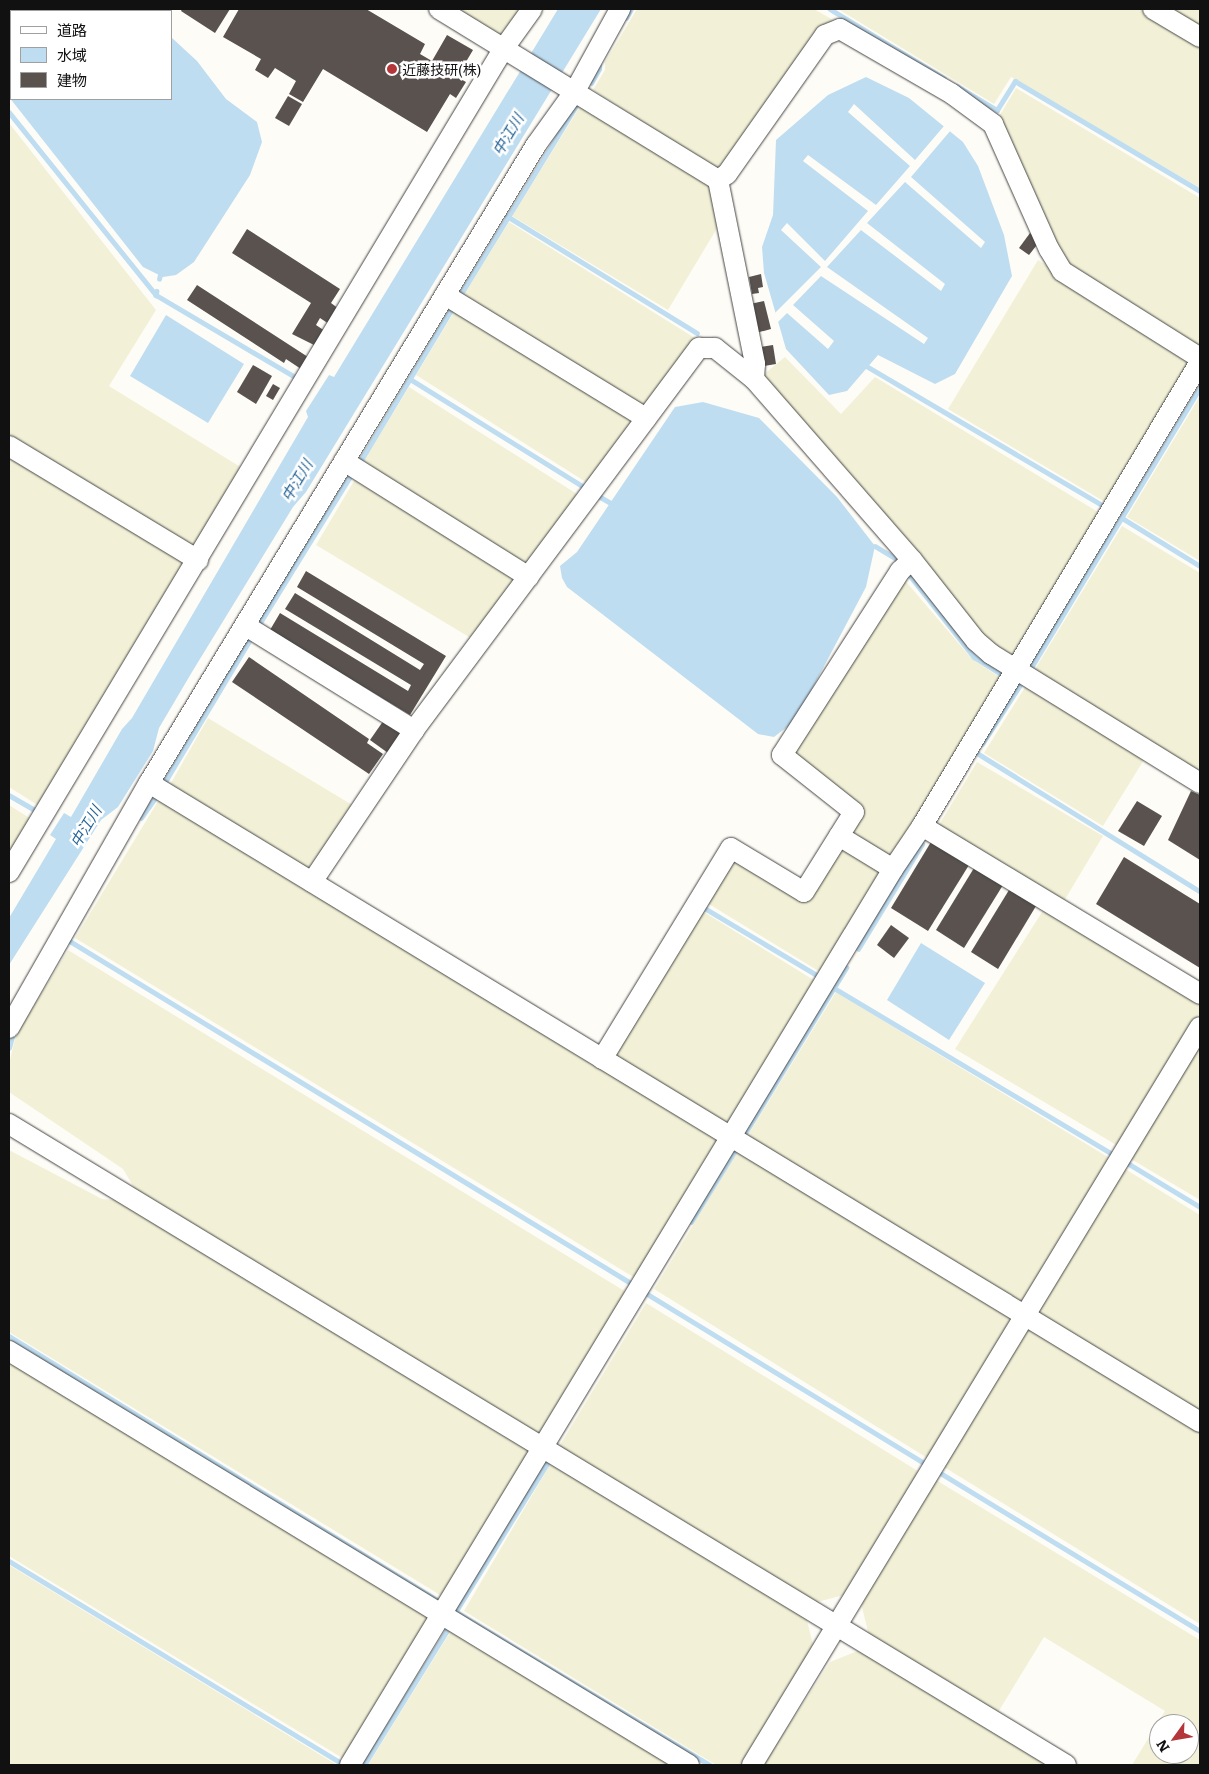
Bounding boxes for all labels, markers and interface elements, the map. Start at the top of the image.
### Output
legend [10,10,172,100]
text: 道路 [57,18,87,41]
text: 水域 [57,43,87,66]
place label: 近藤技研(株) [402,61,481,77]
marker: 近藤技研(株) [386,63,398,75]
text: 建物 [57,68,87,91]
water label: 中江川 [488,110,526,158]
water label: 中江川 [277,456,315,504]
water label: 中江川 [66,802,104,850]
north arrow [1149,1714,1199,1764]
text: N [1151,1736,1174,1757]

